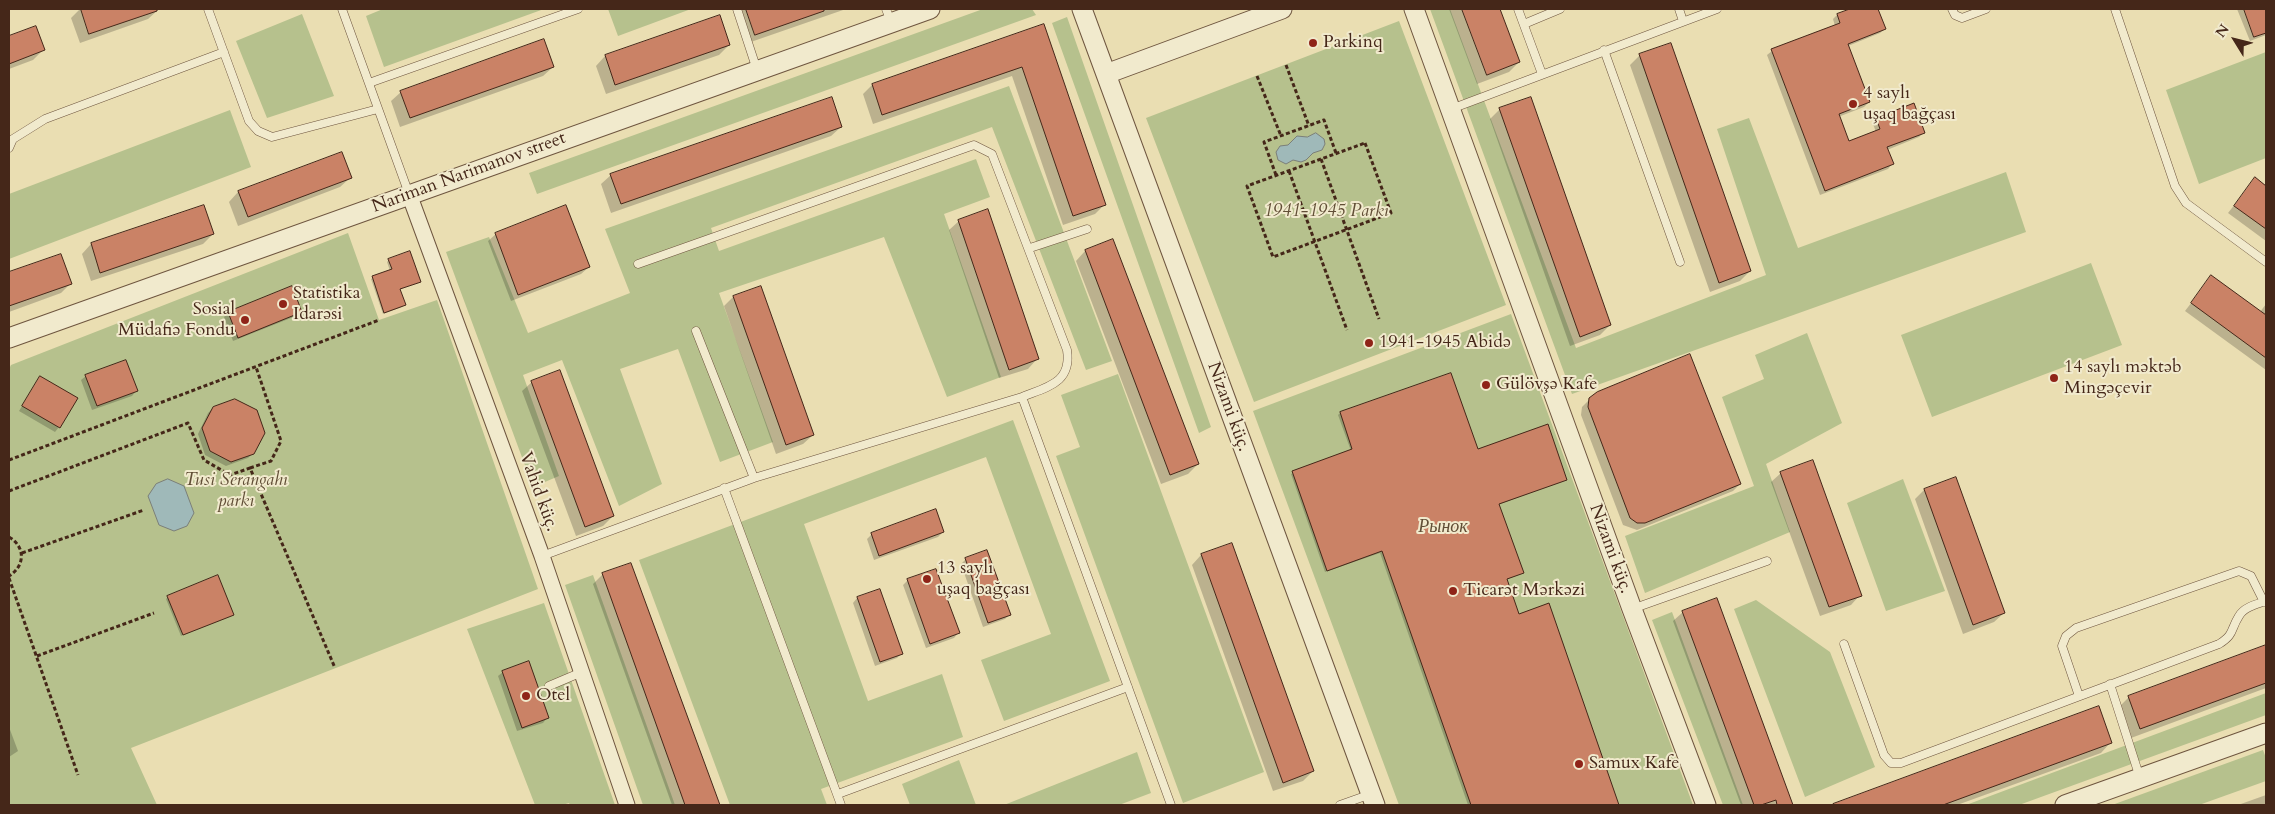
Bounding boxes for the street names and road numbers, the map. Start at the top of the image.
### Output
street label: Nariman Narimanov street [369,128,569,218]
street label: Nizami küç. [1202,359,1254,455]
street label: Vahid küç. [514,449,562,535]
street label: Nizami küç. [1584,501,1636,597]

